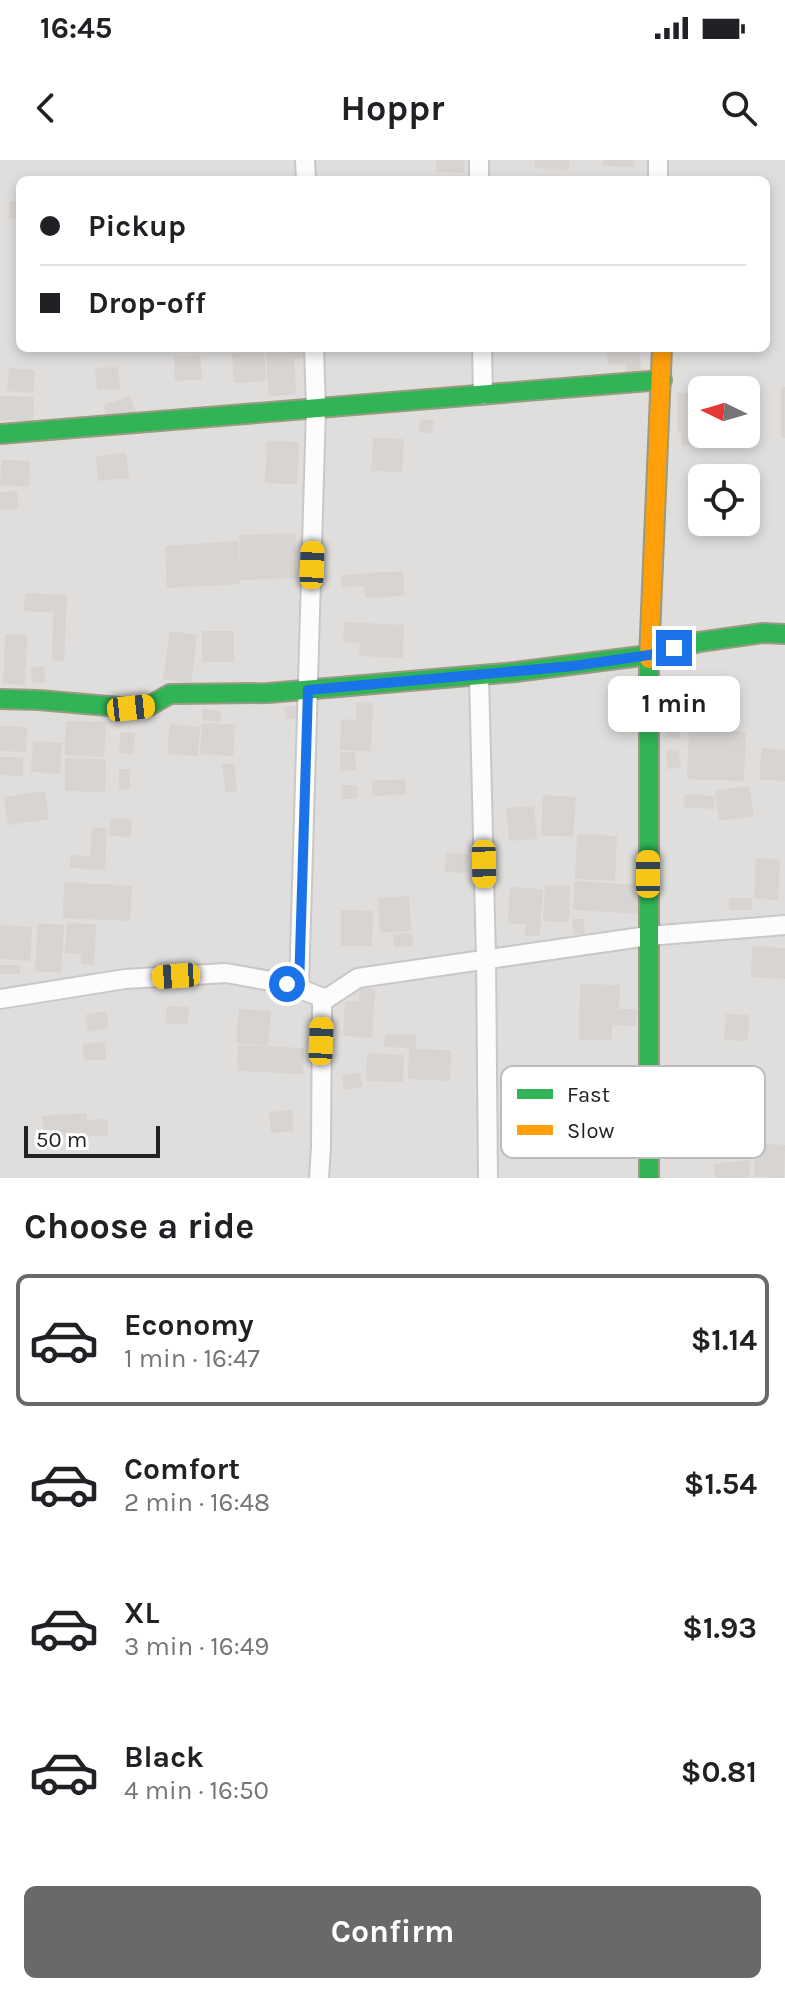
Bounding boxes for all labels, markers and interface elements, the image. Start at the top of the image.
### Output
text: 16:45 [40,10,112,46]
icon: back [24,86,68,130]
icon: search [717,86,761,130]
text: Hoppr [341,87,444,129]
text: Pickup [88,208,186,244]
text: Drop-off [88,285,206,321]
north arrow [688,376,760,448]
map controls [688,376,760,536]
button: locate [688,464,760,536]
car [299,541,325,589]
route end [656,630,692,666]
callout: 1 min [608,676,740,732]
text: 1 min [641,688,707,719]
car [106,694,156,722]
car [472,840,496,888]
car [636,850,660,898]
car [151,962,201,990]
route start [269,966,305,1002]
car [308,1017,334,1065]
legend [501,1066,765,1158]
text: Fast [567,1082,610,1108]
text: Slow [567,1118,614,1144]
scale bar [24,1122,160,1158]
text: 50 m [36,1127,87,1153]
text: Choose a ride [24,1205,254,1247]
icon: car [28,1304,100,1376]
text: Economy [124,1307,254,1343]
text: $1.14 [691,1322,757,1358]
text: 1 min · 16:47 [124,1343,260,1374]
icon: car [28,1448,100,1520]
text: Comfort [124,1451,240,1487]
text: $1.54 [684,1466,757,1502]
text: 2 min · 16:48 [124,1487,270,1518]
icon: car [28,1592,100,1664]
text: XL [124,1595,159,1631]
text: $1.93 [682,1610,757,1646]
text: 3 min · 16:49 [124,1631,269,1662]
icon: car [28,1736,100,1808]
text: Black [124,1739,204,1775]
text: $0.81 [681,1754,757,1790]
text: 4 min · 16:50 [124,1775,269,1806]
button: Confirm [24,1886,761,1978]

